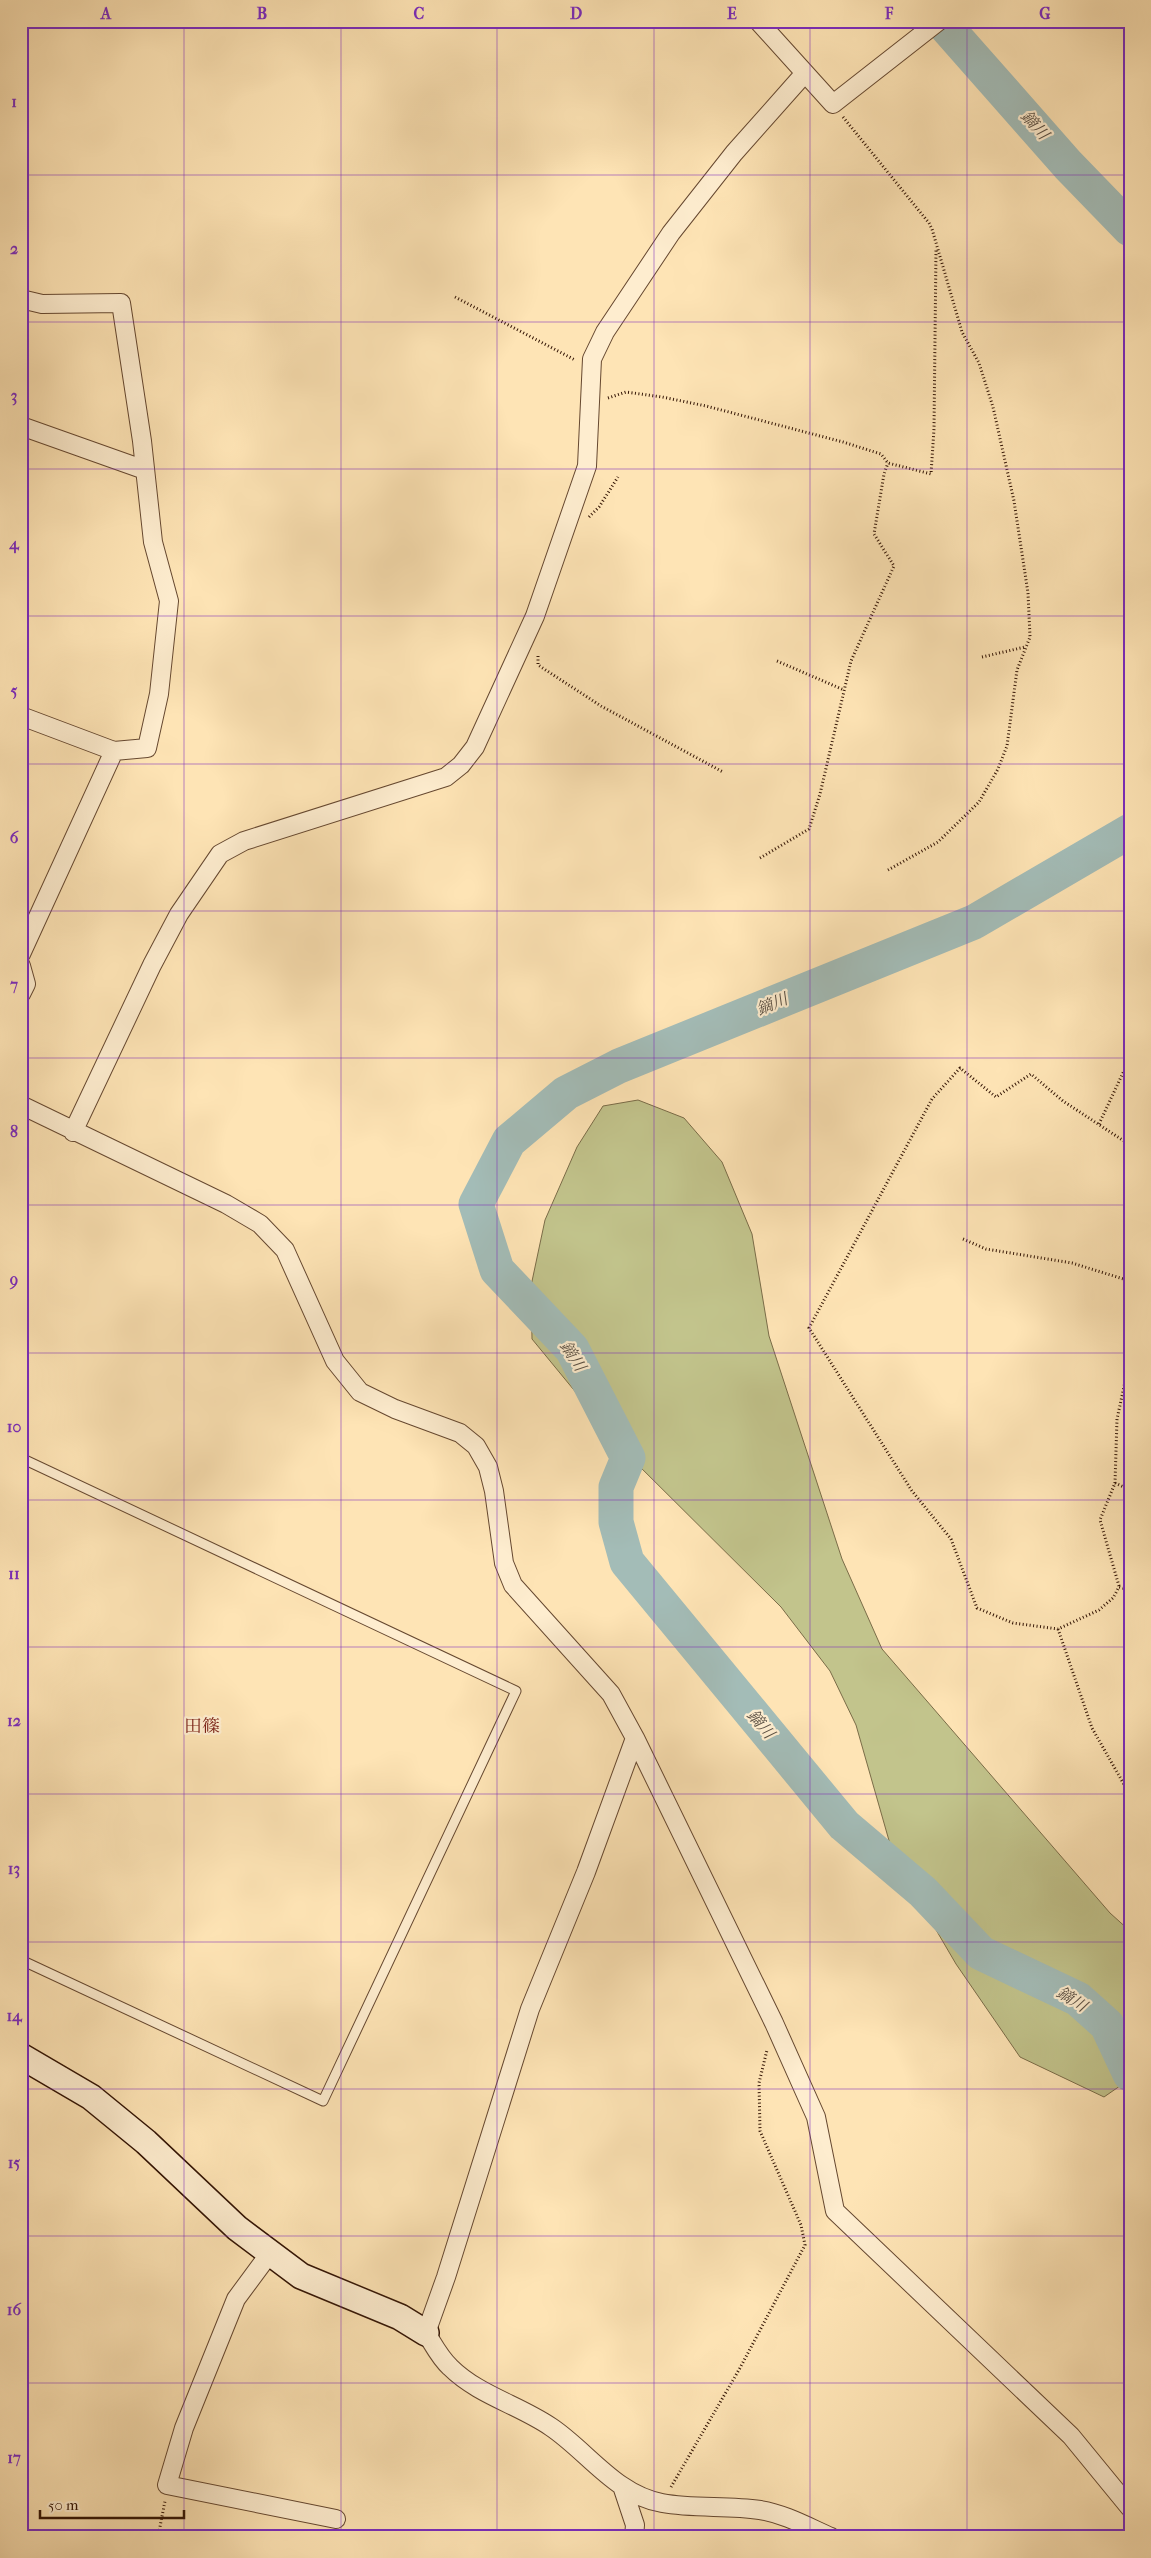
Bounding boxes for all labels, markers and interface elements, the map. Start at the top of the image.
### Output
text: A [100,4,112,23]
text: B [257,4,267,23]
text: C [414,4,425,23]
text: D [570,4,582,23]
text: E [727,4,737,23]
text: F [884,4,894,23]
text: G [1039,4,1051,23]
text: 1 [11,92,17,111]
water label: 鏑川 [1017,107,1054,145]
text: 2 [10,239,18,258]
text: 3 [11,386,17,406]
text: 4 [8,534,20,554]
text: 5 [11,681,18,700]
text: 6 [10,828,19,847]
text: 7 [9,975,18,994]
water label: 鏑川 [754,988,792,1019]
text: 8 [10,1122,18,1141]
text: 9 [9,1270,18,1290]
water label: 鏑川 [556,1337,591,1376]
text: 10 [7,1417,21,1436]
text: 11 [8,1564,20,1583]
water label: 鏑川 [743,1706,780,1744]
text: 12 [7,1711,21,1730]
district label: 田篠 [184,1716,220,1737]
text: 13 [8,1859,20,1879]
water label: 鏑川 [1053,1982,1092,2017]
text: 14 [6,2006,23,2026]
text: 15 [8,2153,20,2172]
text: 16 [7,2300,21,2319]
text: 17 [7,2448,21,2467]
scale bar [40,2488,184,2520]
text: 50 m [48,2496,79,2514]

